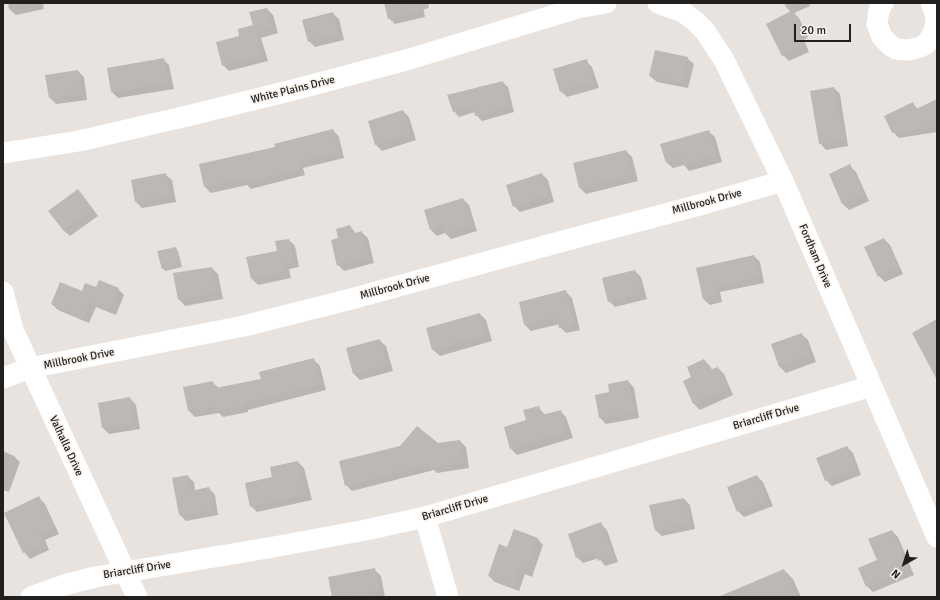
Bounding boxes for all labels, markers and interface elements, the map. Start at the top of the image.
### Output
scale bar [796,16,853,42]
text: 20 m [801,23,826,38]
street label: White Plains Drive [250,73,336,107]
street label: Millbrook Drive [671,186,743,218]
street label: Fordham Drive [796,222,834,290]
street label: Millbrook Drive [359,271,431,303]
street label: Millbrook Drive [42,346,116,372]
street label: Briarcliff Drive [731,401,801,433]
street label: Valhalla Drive [46,414,86,478]
street label: Briarcliff Drive [420,492,490,524]
north arrow [884,544,924,584]
street label: Briarcliff Drive [102,558,172,582]
text: N [889,566,903,581]

